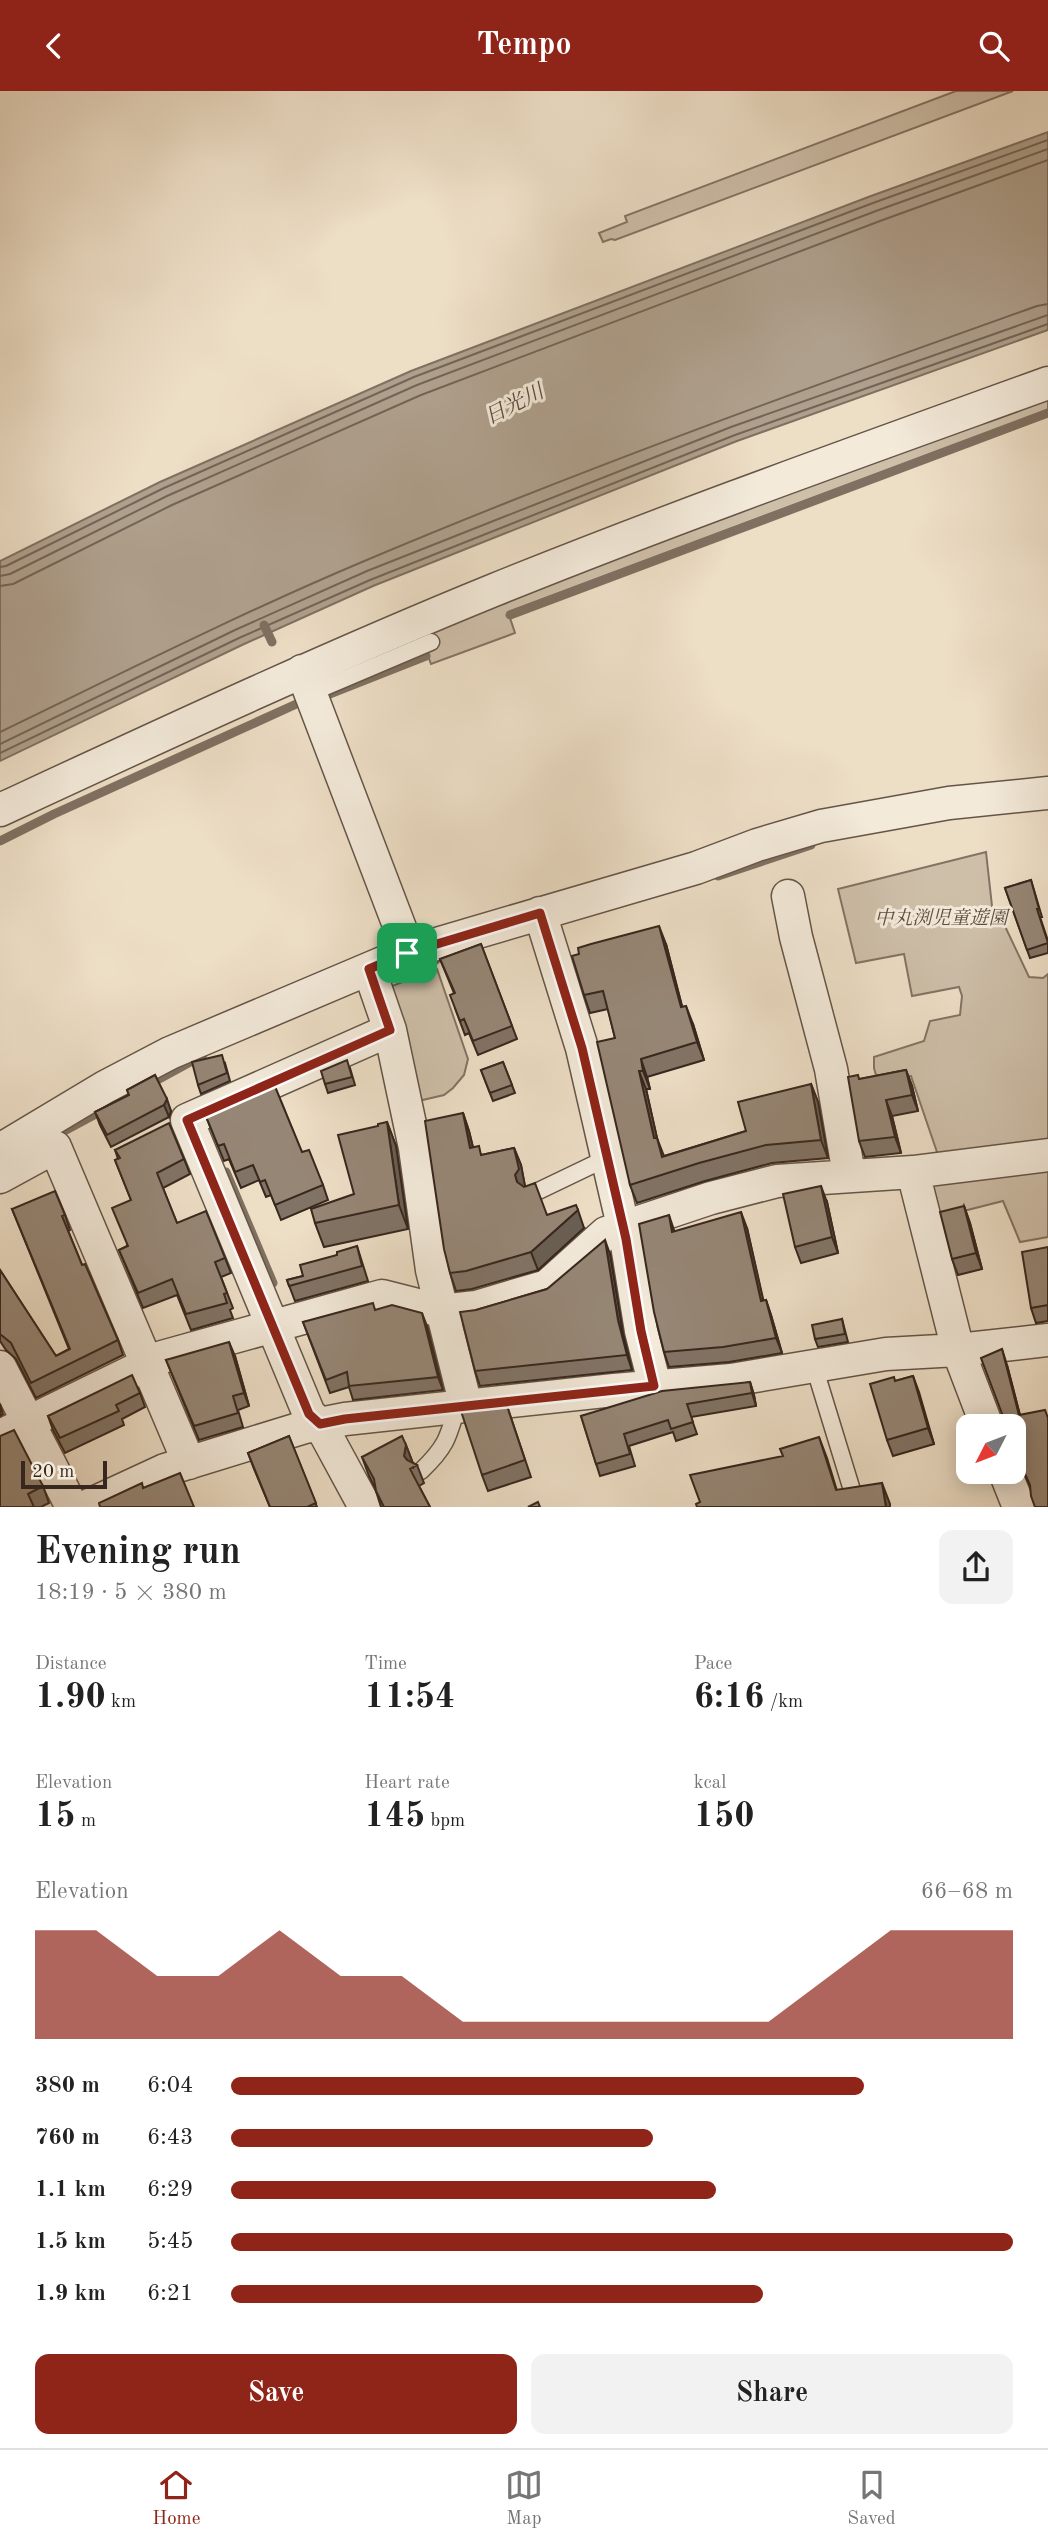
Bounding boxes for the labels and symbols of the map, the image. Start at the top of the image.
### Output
water label: 日光川 [481,379,549,429]
park label: 中丸渕児童遊園 [874,908,1010,929]
pin [377,923,437,983]
north arrow [956,1414,1026,1484]
scale bar [21,1457,107,1489]

